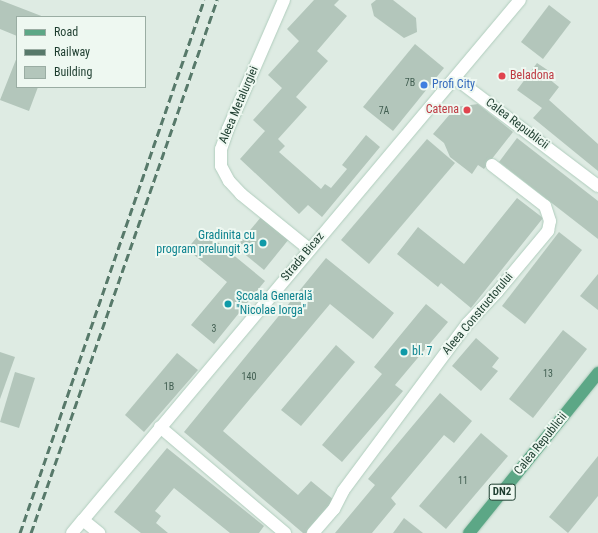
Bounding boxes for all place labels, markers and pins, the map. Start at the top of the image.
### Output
place label: Beladona [510,69,554,83]
marker: Beladona [497,71,507,81]
place label: Profi City [432,78,475,92]
marker: Profi City [419,80,429,90]
place label: Catena [426,103,459,117]
marker: Catena [462,105,472,115]
place label: Gradinita cu program prelungit 31 [156,229,255,257]
marker: Gradinita cu program prelungit 31 [258,238,268,248]
place label: Școala Generală "Nicolae Iorga" [236,290,313,318]
marker: Școala Generală "Nicolae Iorga" [223,299,233,309]
place label: bl. 7 [412,345,433,359]
marker: bl. 7 [399,347,409,357]

